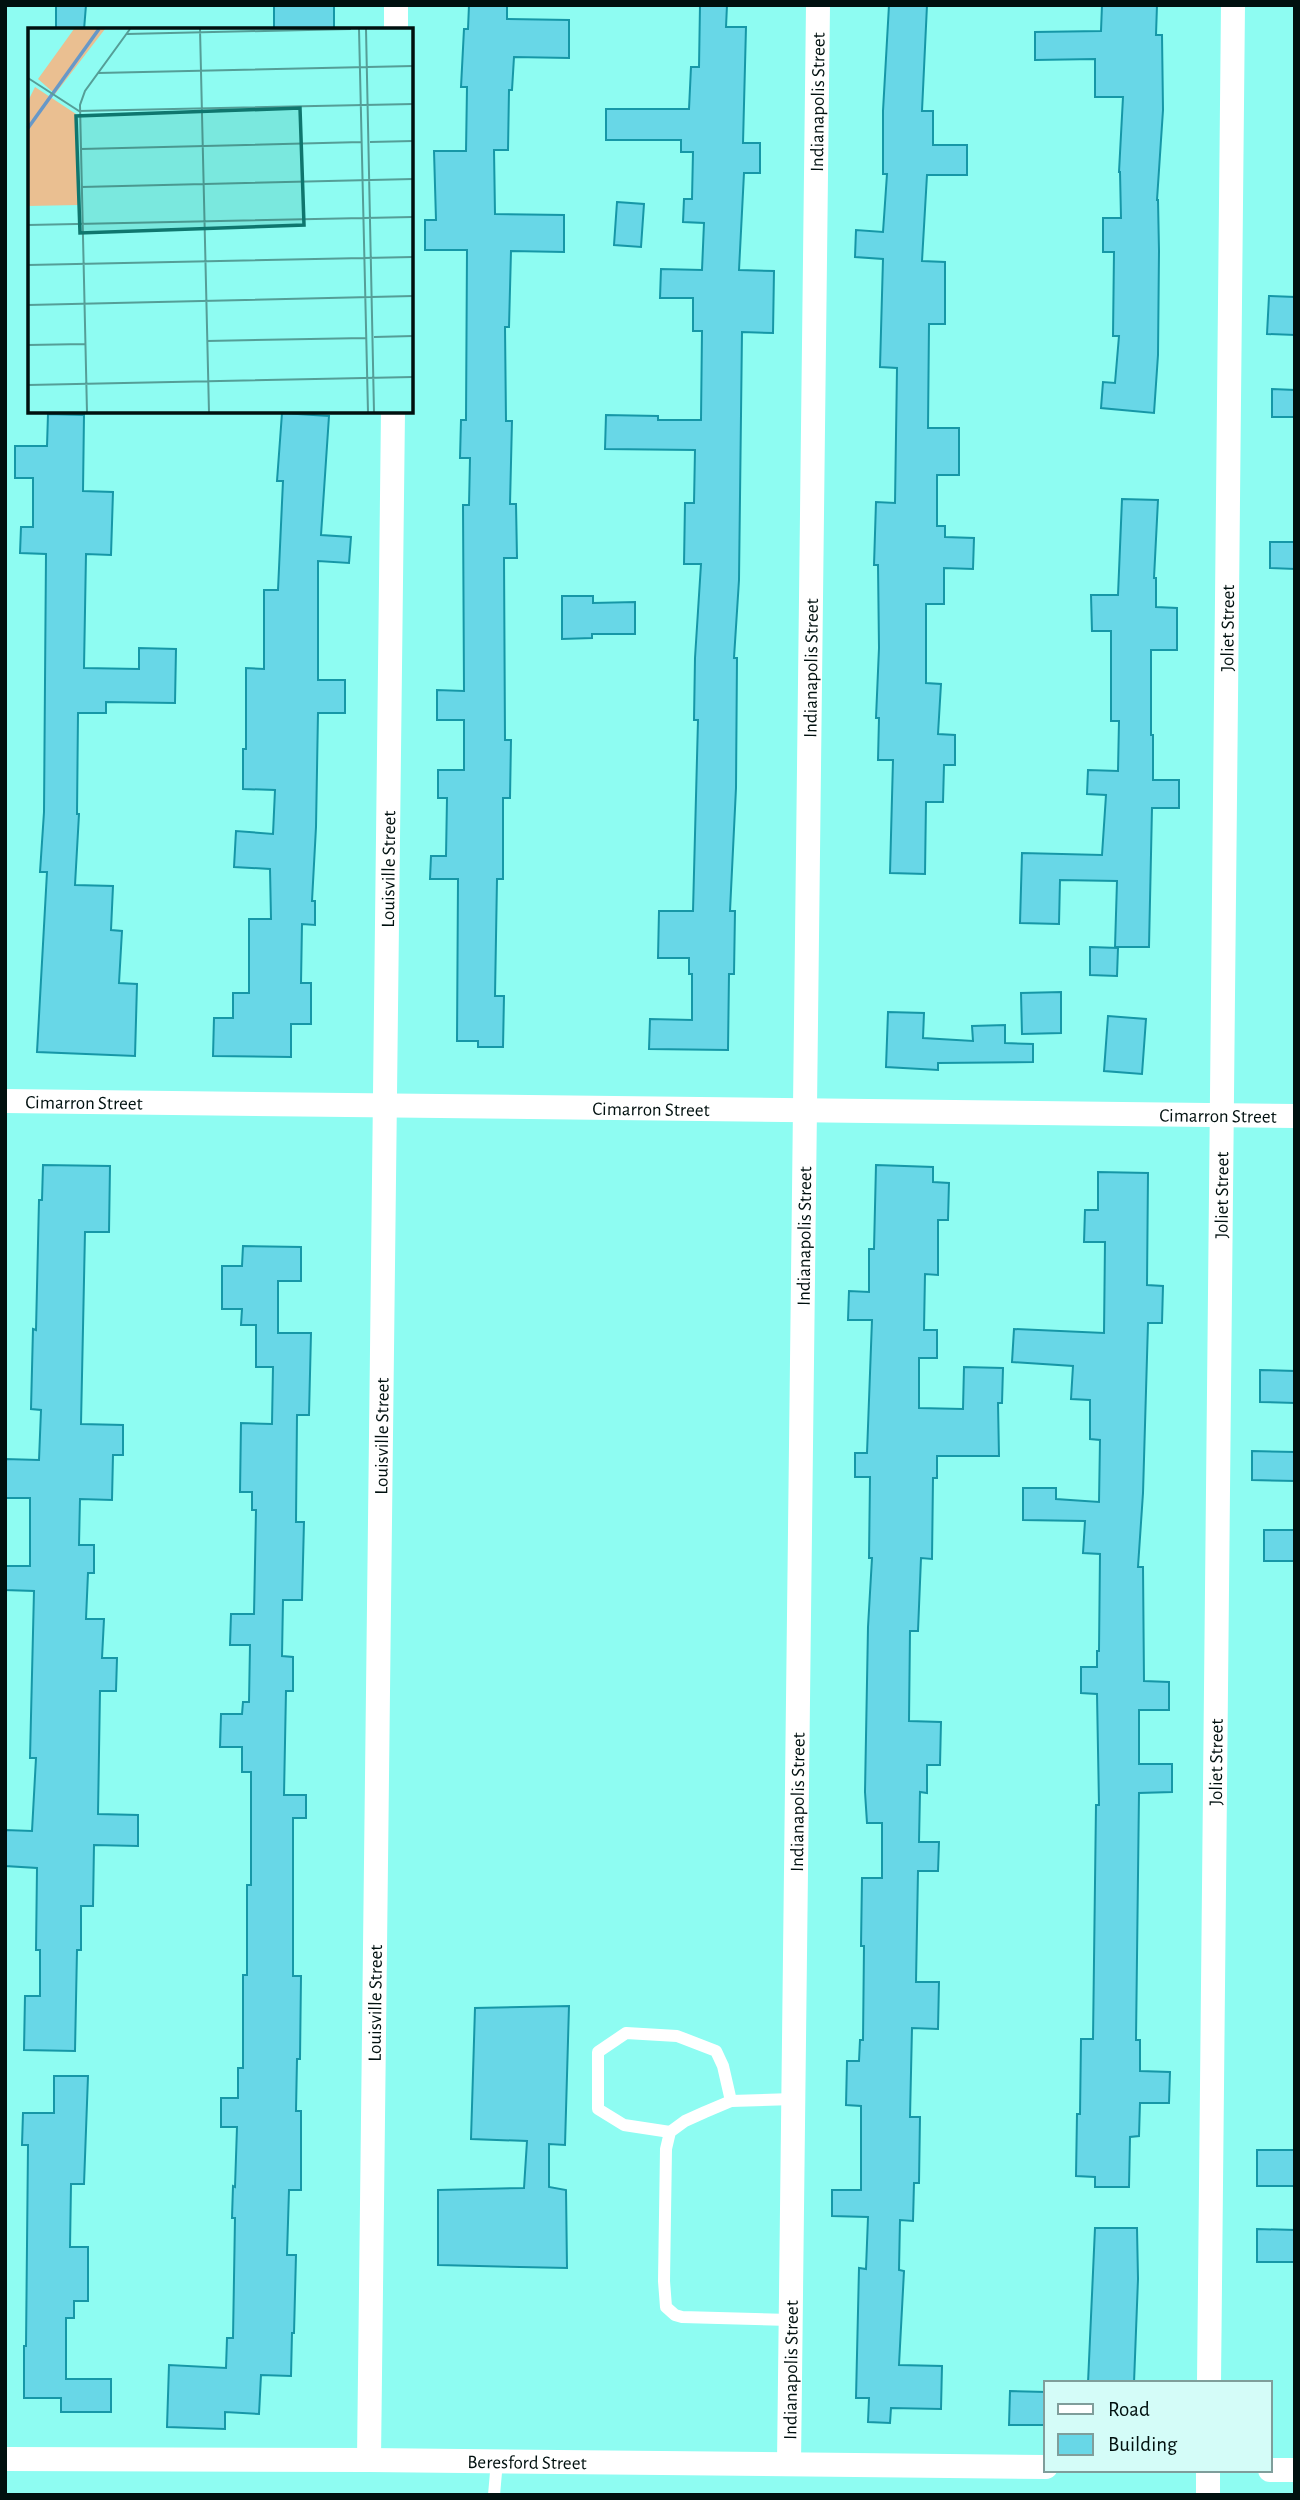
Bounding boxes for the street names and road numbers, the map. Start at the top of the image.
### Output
street label: Indianapolis Street [808,32,829,172]
street label: Joliet Street [1218,585,1238,672]
street label: Indianapolis Street [801,598,822,738]
street label: Louisville Street [379,810,399,928]
street label: Cimarron Street [25,1093,143,1114]
street label: Cimarron Street [592,1100,710,1120]
street label: Cimarron Street [1159,1106,1277,1127]
street label: Joliet Street [1213,1152,1232,1239]
street label: Indianapolis Street [795,1166,815,1306]
street label: Louisville Street [372,1377,393,1495]
street label: Joliet Street [1207,1719,1227,1806]
street label: Indianapolis Street [788,1732,809,1872]
street label: Louisville Street [366,1944,386,2062]
street label: Indianapolis Street [781,2300,802,2440]
street label: Beresford Street [467,2453,587,2473]

